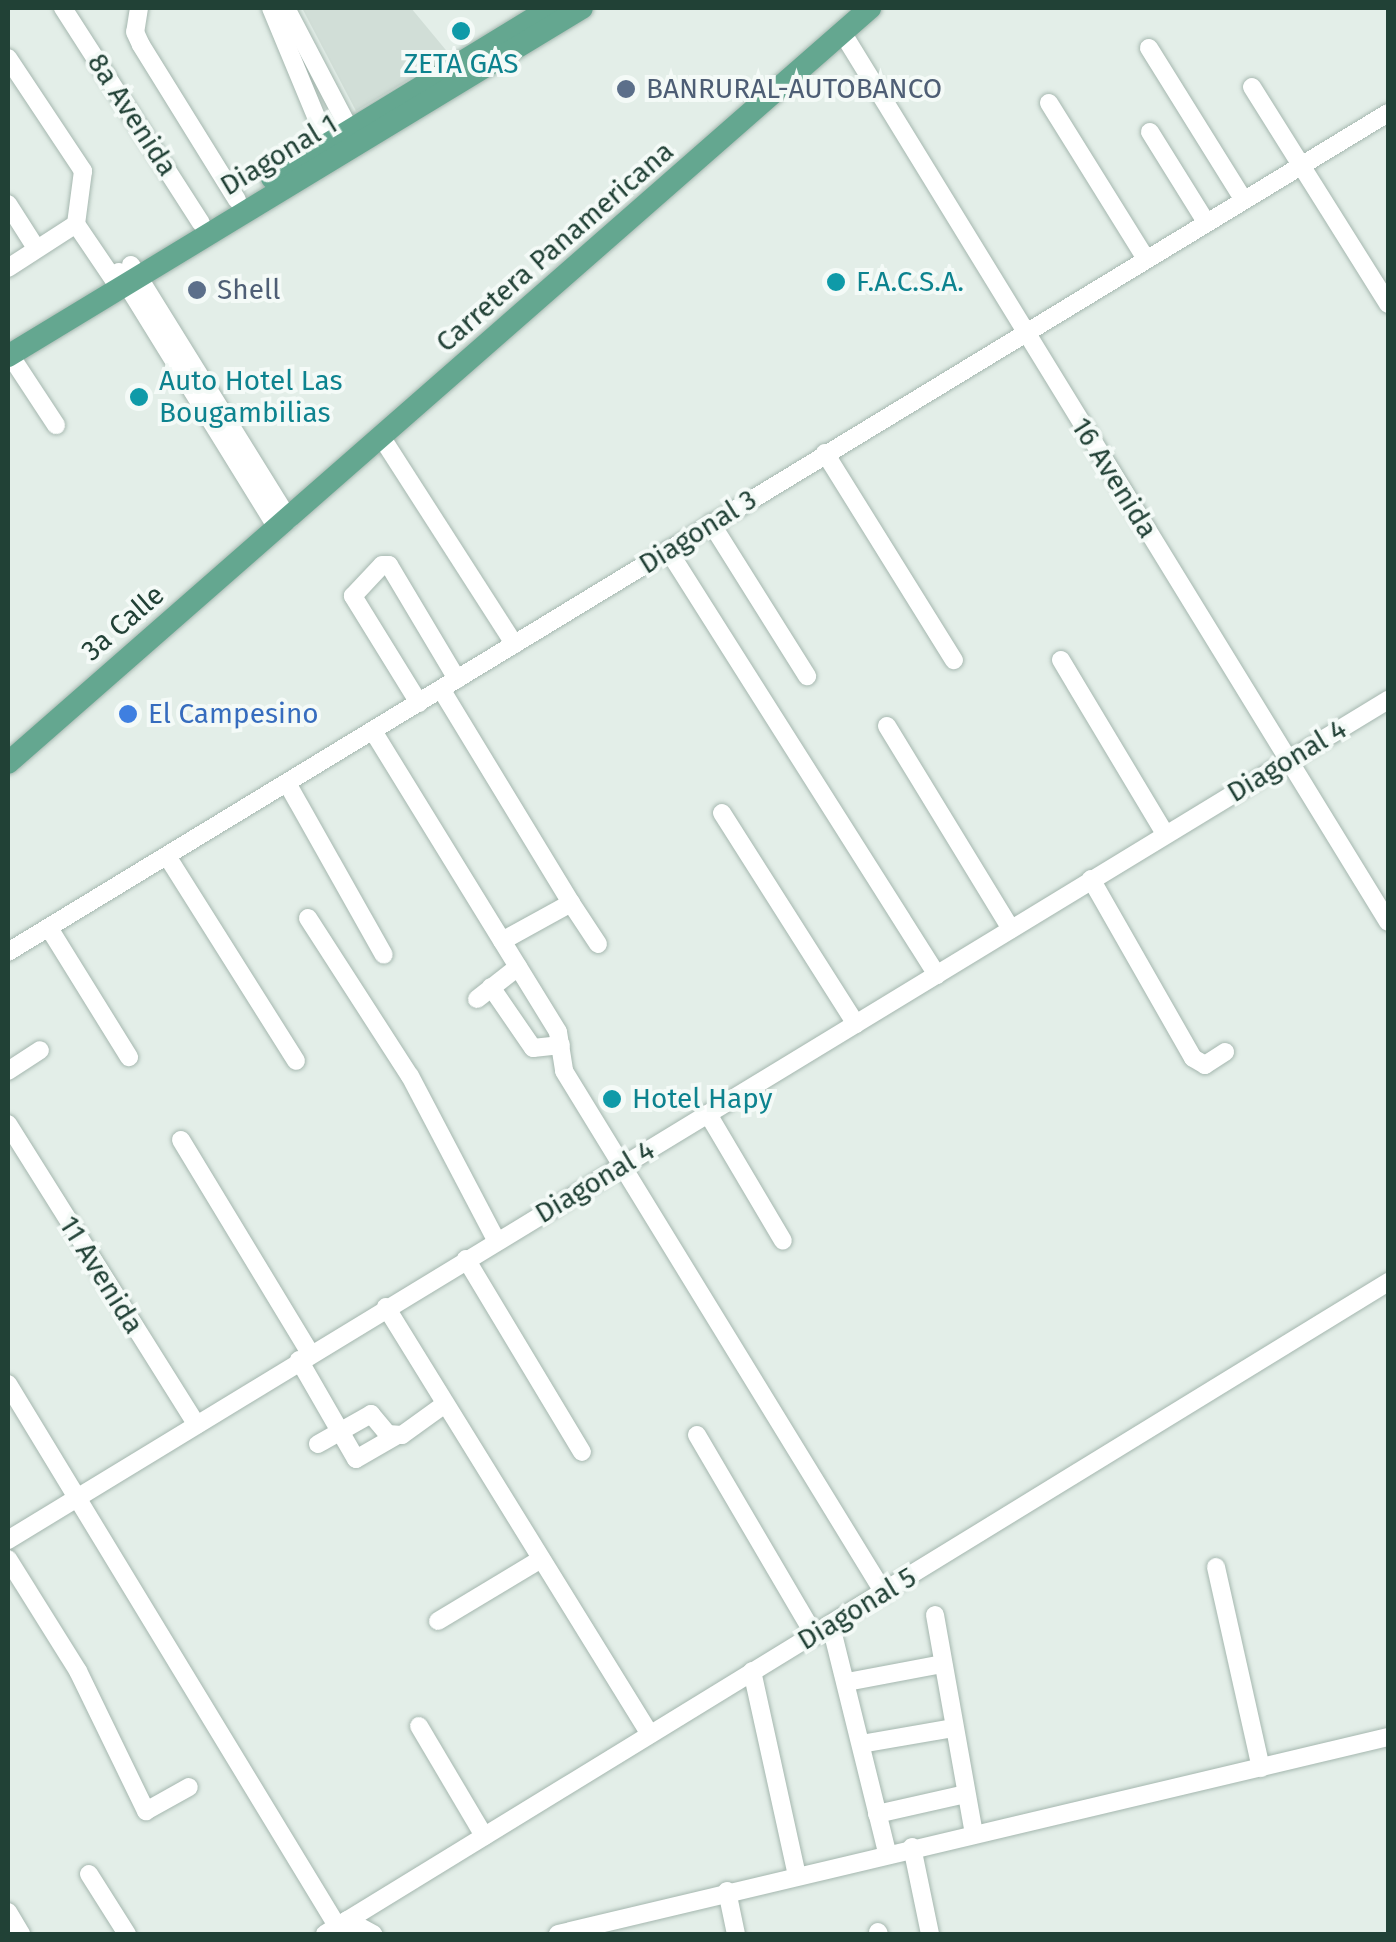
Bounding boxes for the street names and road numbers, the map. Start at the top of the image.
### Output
street label: 8a Avenida [80,47,184,183]
street label: Diagonal 1 [214,107,344,203]
street label: Carretera Panamericana [429,135,681,359]
street label: 16 Avenida [1064,412,1164,544]
street label: Diagonal 3 [633,483,763,581]
street label: 3a Calle [75,578,171,668]
street label: Diagonal 4 [1221,712,1353,810]
street label: Diagonal 4 [529,1133,661,1231]
street label: 11 Avenida [52,1210,150,1340]
street label: Diagonal 5 [792,1561,922,1657]

